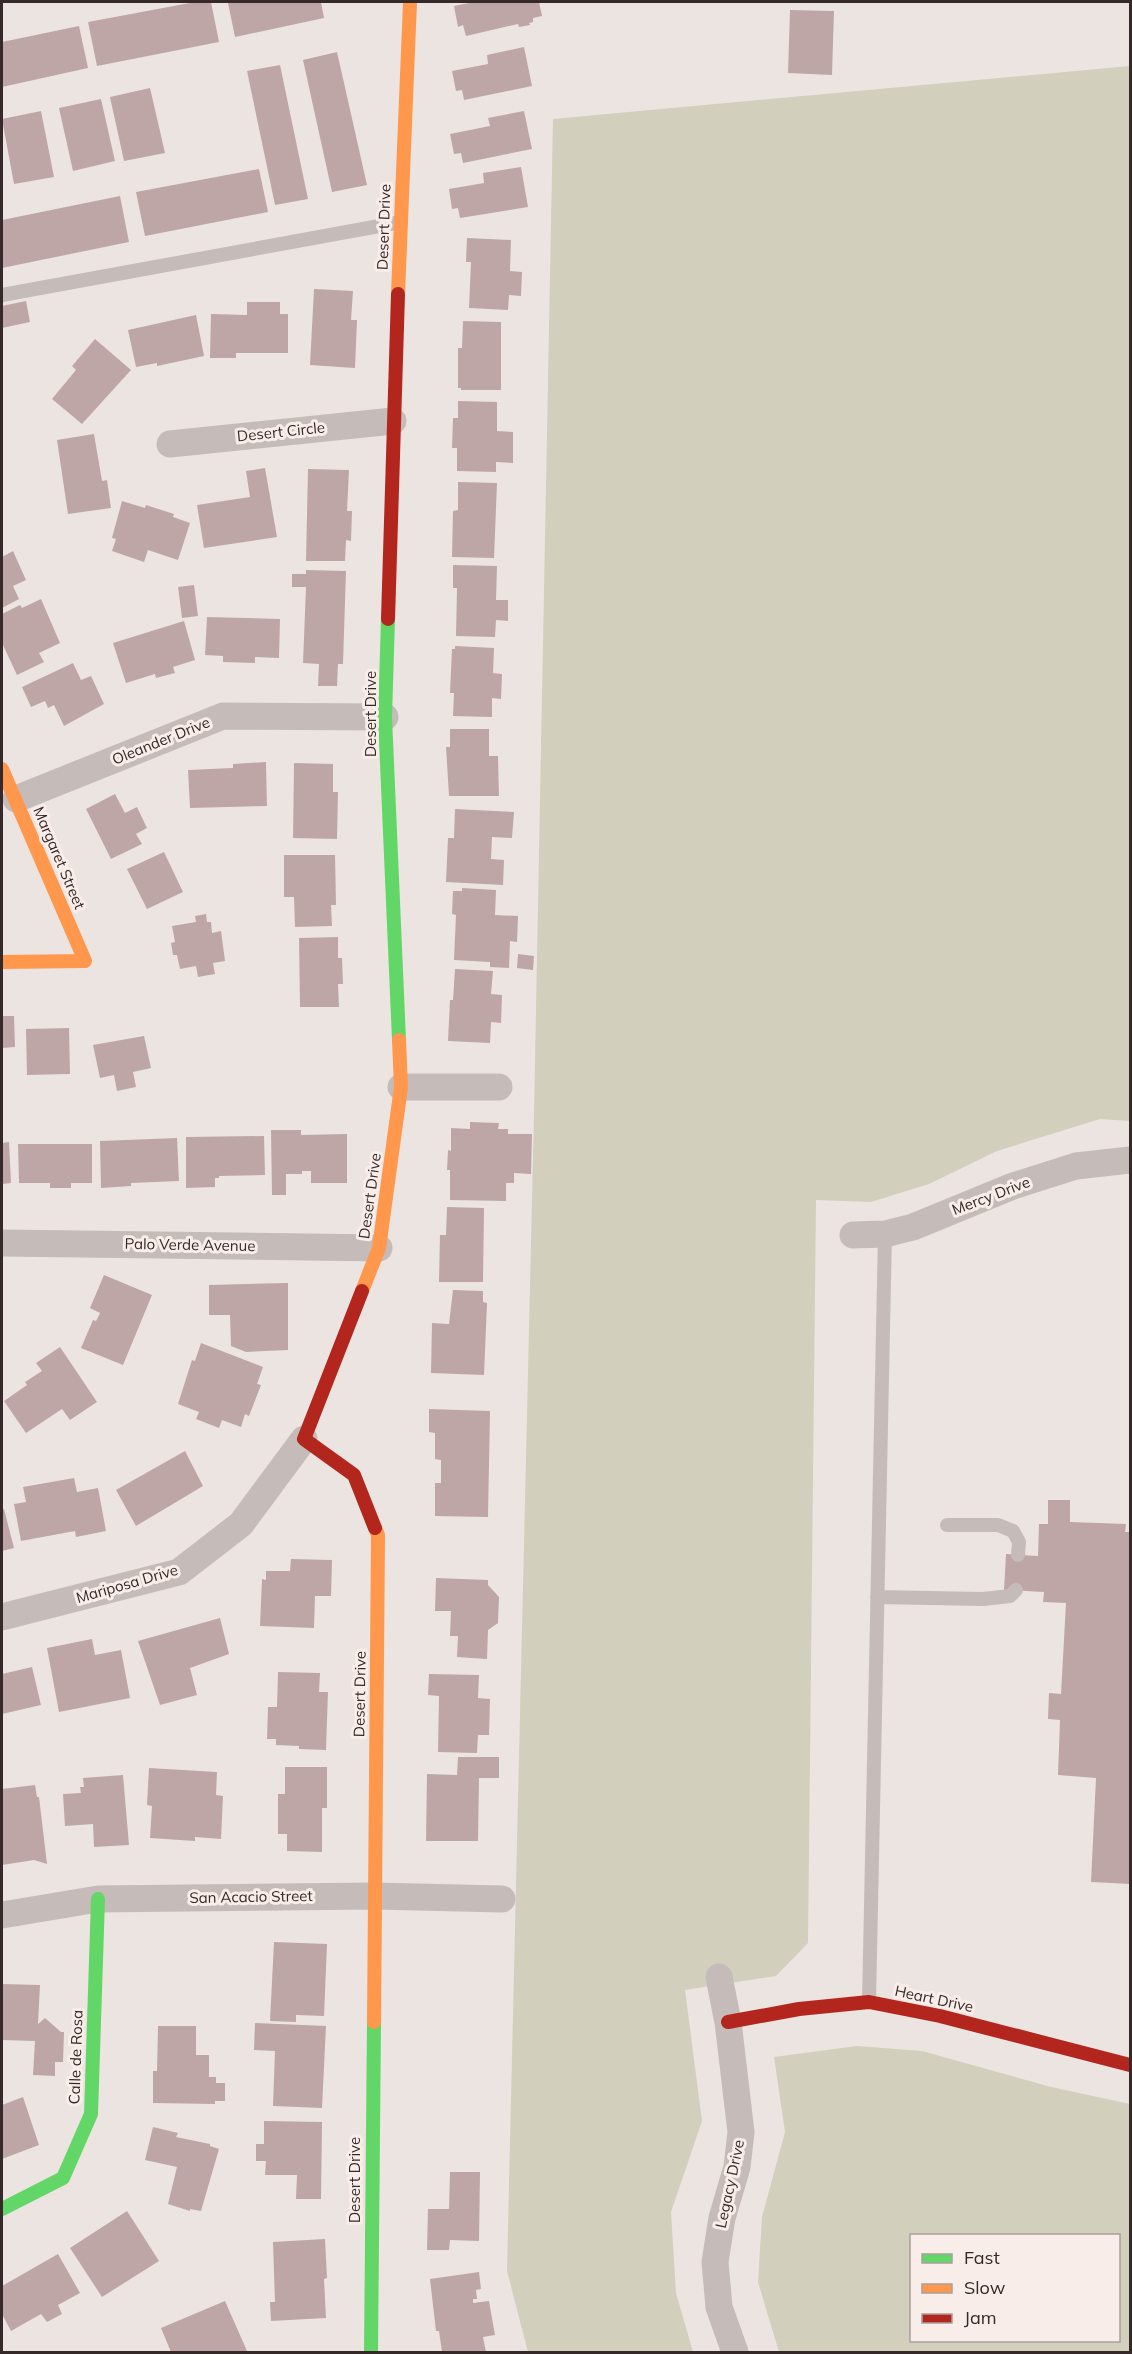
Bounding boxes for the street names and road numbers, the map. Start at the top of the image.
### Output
street label: Desert Drive [373,184,394,270]
street label: Desert Circle [236,417,326,446]
street label: Desert Drive [361,671,380,757]
street label: Oleander Drive [109,712,213,769]
street label: Margaret Street [29,804,90,912]
street label: Desert Drive [354,1152,385,1240]
street label: Mercy Drive [949,1172,1032,1219]
street label: Palo Verde Avenue [124,1234,256,1255]
street label: Mariposa Drive [74,1560,180,1607]
street label: Desert Drive [349,1651,370,1737]
street label: San Acacio Street [189,1886,313,1907]
street label: Heart Drive [893,1981,975,2016]
street label: Calle de Rosa [64,2009,87,2105]
street label: Desert Drive [345,2137,364,2223]
street label: Legacy Drive [711,2138,748,2230]

